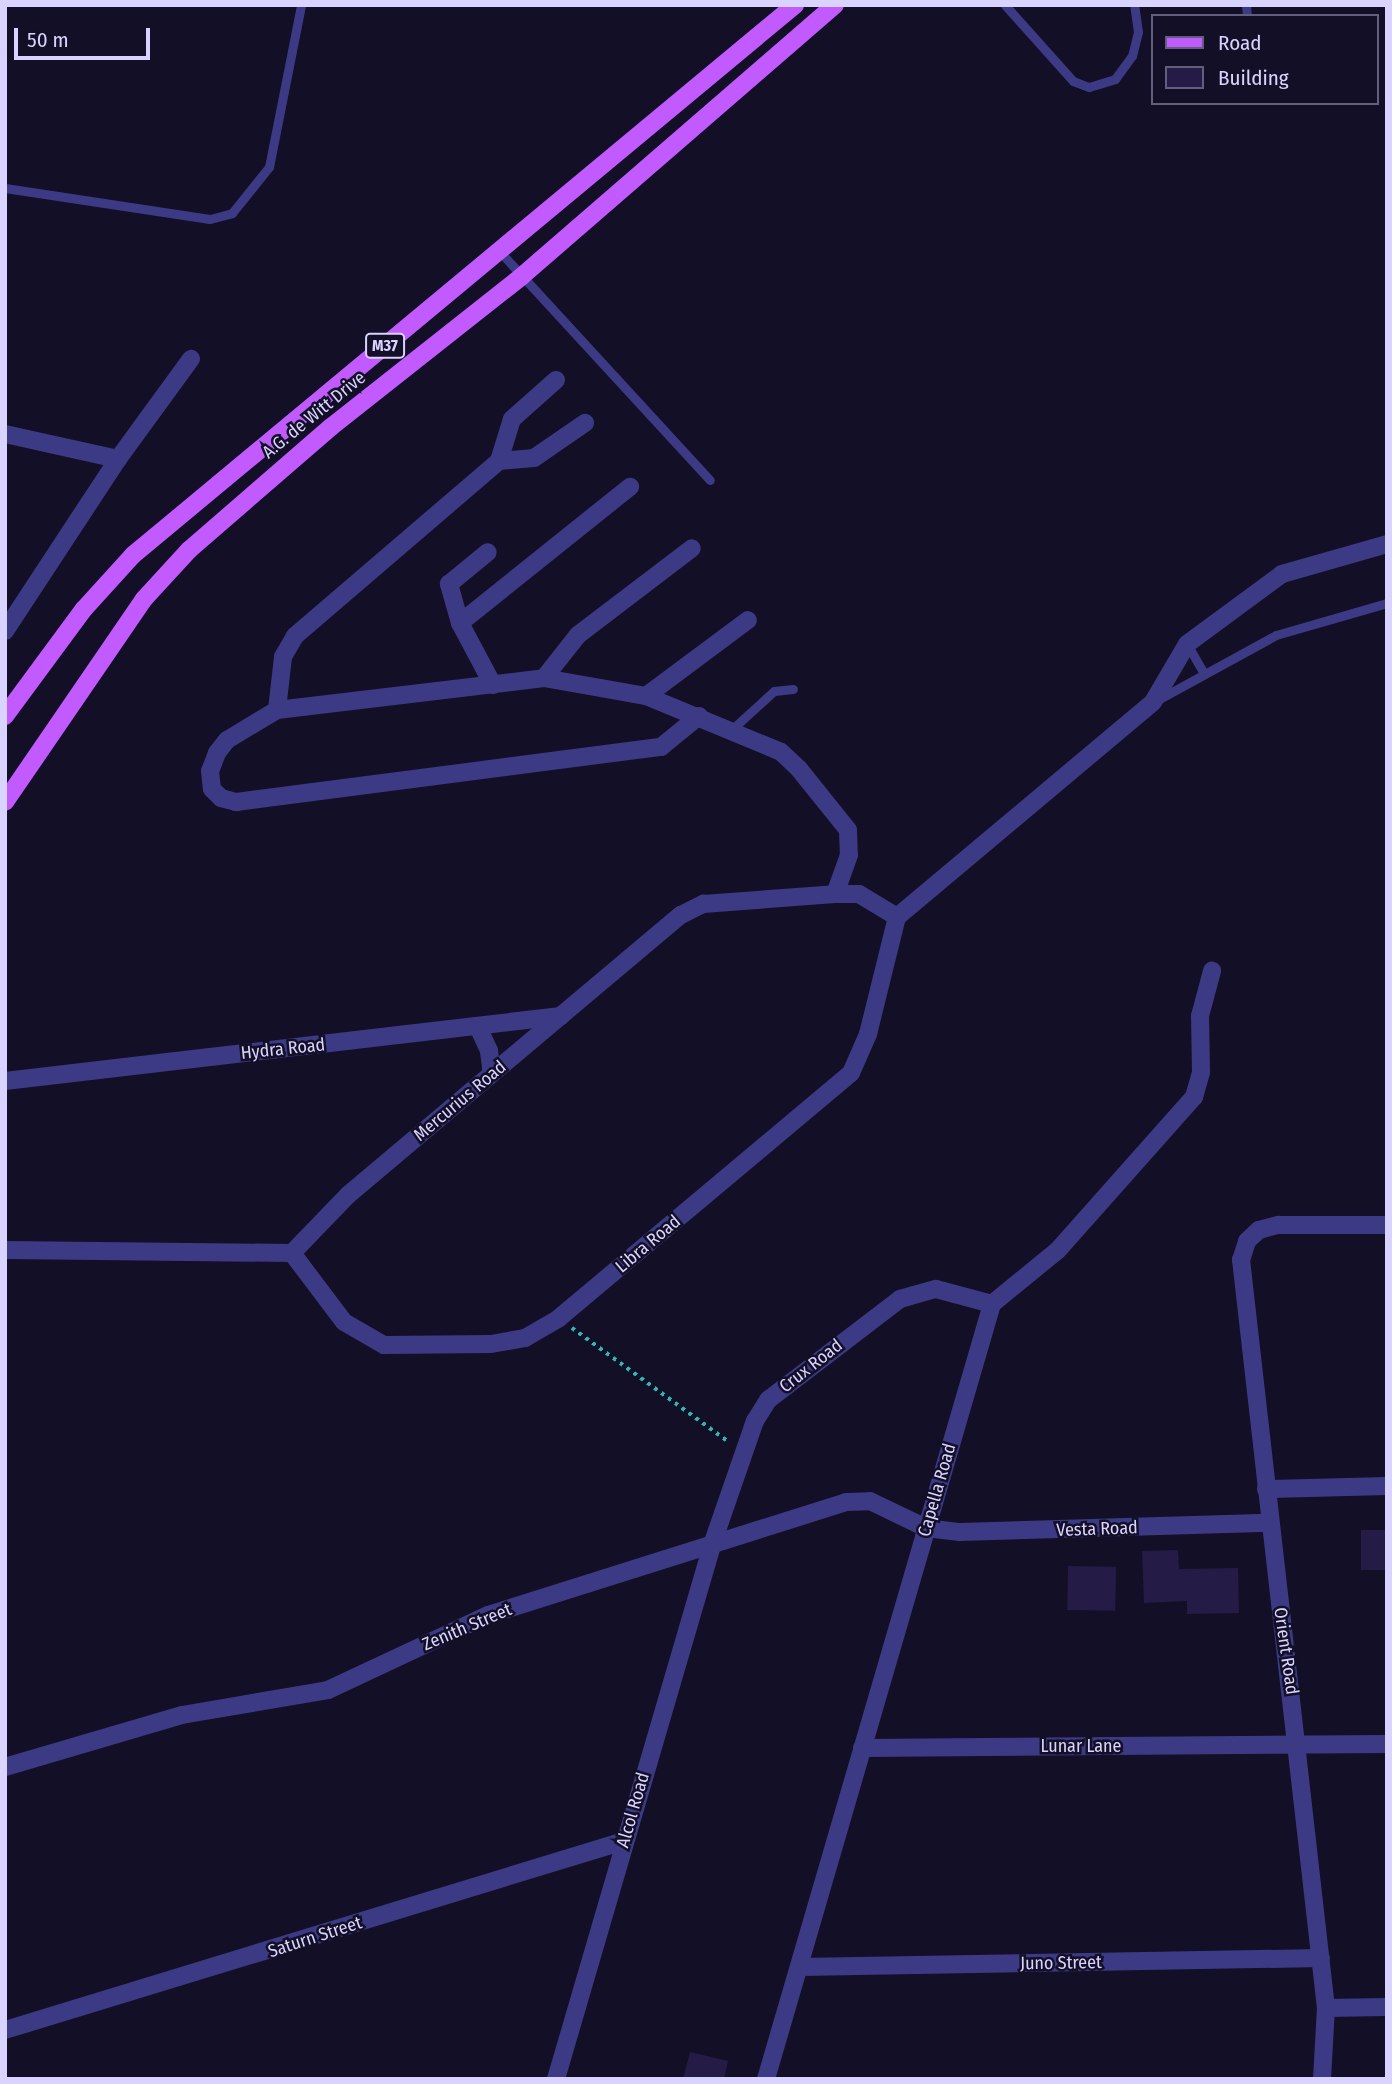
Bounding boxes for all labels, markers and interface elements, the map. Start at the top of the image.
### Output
scale bar [18,14,154,58]
legend [1150,14,1378,105]
text: 50 m [27,27,69,53]
text: Road [1218,30,1262,56]
text: Building [1218,65,1289,91]
road number: M37 [364,334,406,358]
street label: A.G. de Witt Drive [258,367,370,463]
street label: Hydra Road [240,1034,326,1064]
street label: Mercurius Road [409,1056,511,1146]
street label: Libra Road [611,1211,685,1277]
street label: Crux Road [775,1335,847,1397]
street label: Capella Road [913,1441,961,1539]
street label: Vesta Road [1056,1517,1138,1541]
street label: Zenith Street [419,1599,515,1655]
street label: Orient Road [1269,1606,1303,1696]
street label: Lunar Lane [1041,1735,1121,1757]
street label: Alcol Road [612,1770,654,1850]
street label: Saturn Street [265,1912,365,1962]
street label: Juno Street [1020,1951,1102,1975]

